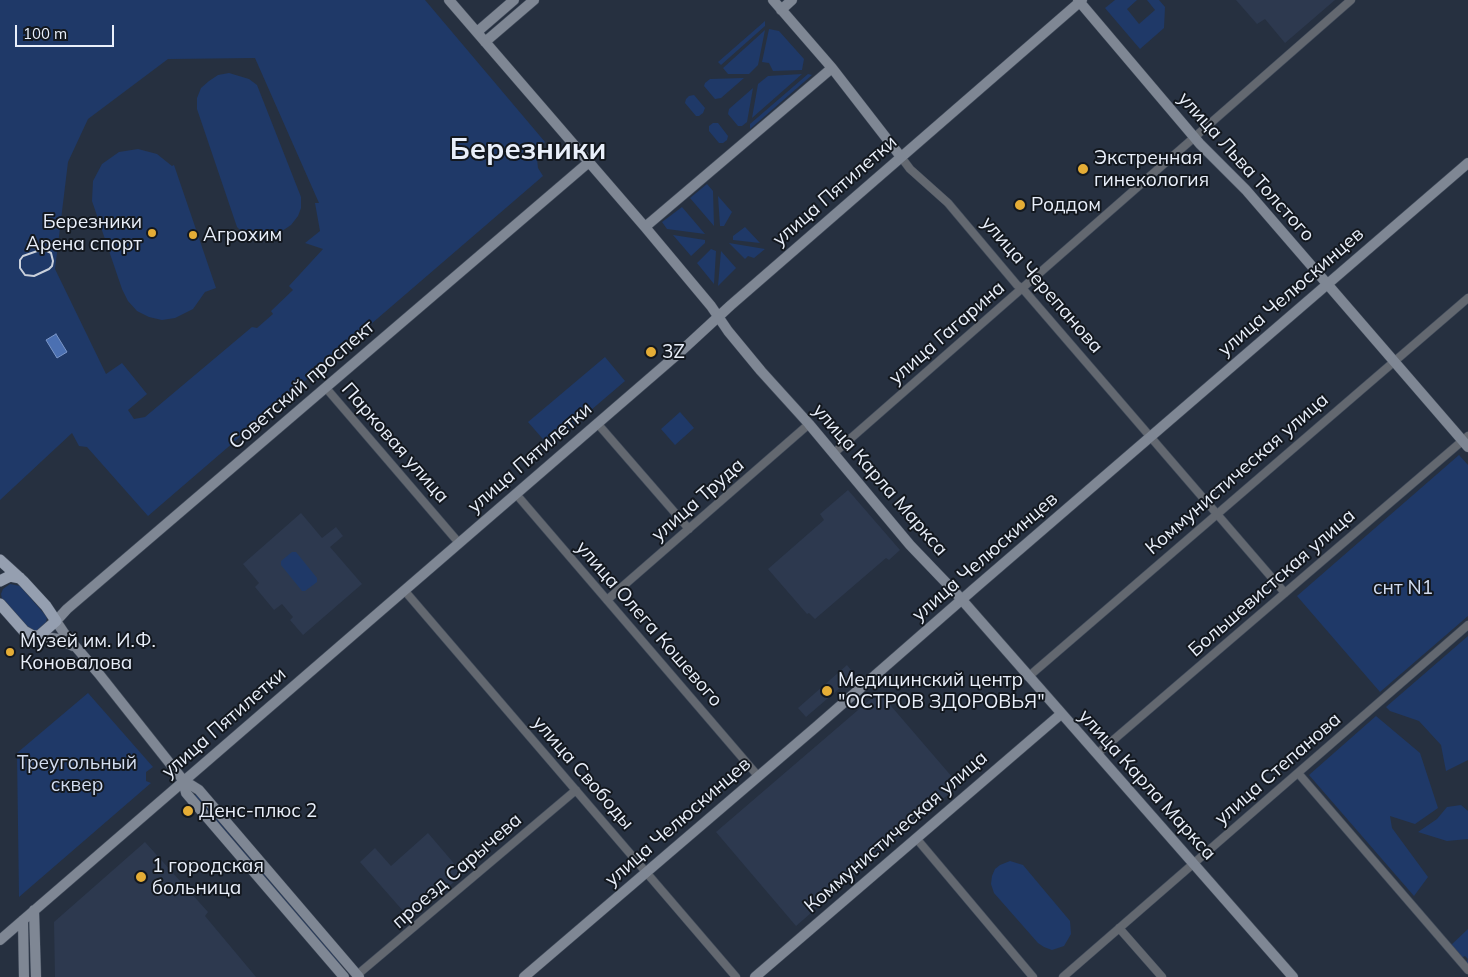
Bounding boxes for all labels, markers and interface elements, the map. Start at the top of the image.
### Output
scale bar [18,15,116,47]
text: 100 m [23,24,67,43]
street label: улица Льва Толстого [1173,88,1319,246]
street label: улица Пятилетки [768,131,902,251]
district label: Березники [450,133,606,167]
place label: Экстренная гинекология [1094,147,1209,191]
marker: Экстренная гинекология [1076,162,1090,176]
place label: Роддом [1031,194,1101,216]
marker: Роддом [1013,198,1027,212]
place label: Березники Арена спорт [26,211,142,255]
street label: улица Черепанова [976,212,1108,358]
street label: улица Челюскинцев [1214,223,1368,361]
place label: Агрохим [203,224,282,246]
marker: Березники Арена спорт [146,227,158,239]
marker: Агрохим [187,229,199,241]
street label: улица Гагарина [885,277,1009,389]
street label: Советский проспект [225,316,379,454]
place label: 3Z [662,341,685,363]
marker: 3Z [644,345,658,359]
street label: Парковая улица [337,378,453,508]
street label: Коммунистическая улица [1141,388,1333,560]
street label: улица Пятилетки [463,398,597,518]
street label: улица Карла Маркса [808,399,952,561]
street label: улица Труда [647,454,749,546]
street label: улица Челюскинцев [908,488,1062,626]
street label: Большевистская улица [1184,504,1360,662]
street label: улица Олега Кошевого [571,536,727,712]
park label: снт N1 [1373,577,1433,599]
place label: Музей им. И.Ф. Коновалова [20,630,156,674]
marker: Музей им. И.Ф. Коновалова [4,646,16,658]
street label: улица Пятилетки [157,663,291,783]
place label: Медицинский центр "ОСТРОВ ЗДОРОВЬЯ" [838,669,1045,713]
marker: Медицинский центр "ОСТРОВ ЗДОРОВЬЯ" [820,684,834,698]
street label: улица Карла Маркса [1073,705,1221,865]
street label: улица Степанова [1210,708,1346,830]
street label: улица Свободы [528,712,638,834]
street label: Коммунистическая улица [800,746,992,918]
park label: Треугольный сквер [17,752,137,796]
street label: улица Челюскинцев [601,753,755,891]
place label: Денс-плюс 2 [199,800,317,822]
marker: Денс-плюс 2 [181,804,195,818]
street label: проезд Сарычева [388,808,526,934]
place label: 1 городская больница [152,855,264,899]
marker: 1 городская больница [134,870,148,884]

